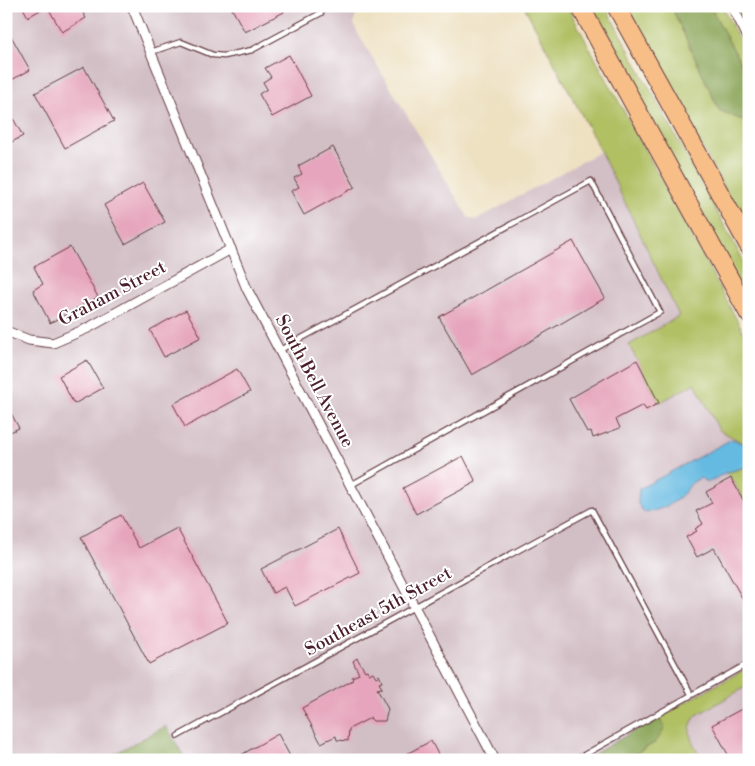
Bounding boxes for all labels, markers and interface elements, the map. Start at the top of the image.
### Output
street label: Graham Street [55,255,170,331]
street label: South Bell Avenue [270,311,359,452]
street label: Southeast 5th Street [301,561,456,661]

